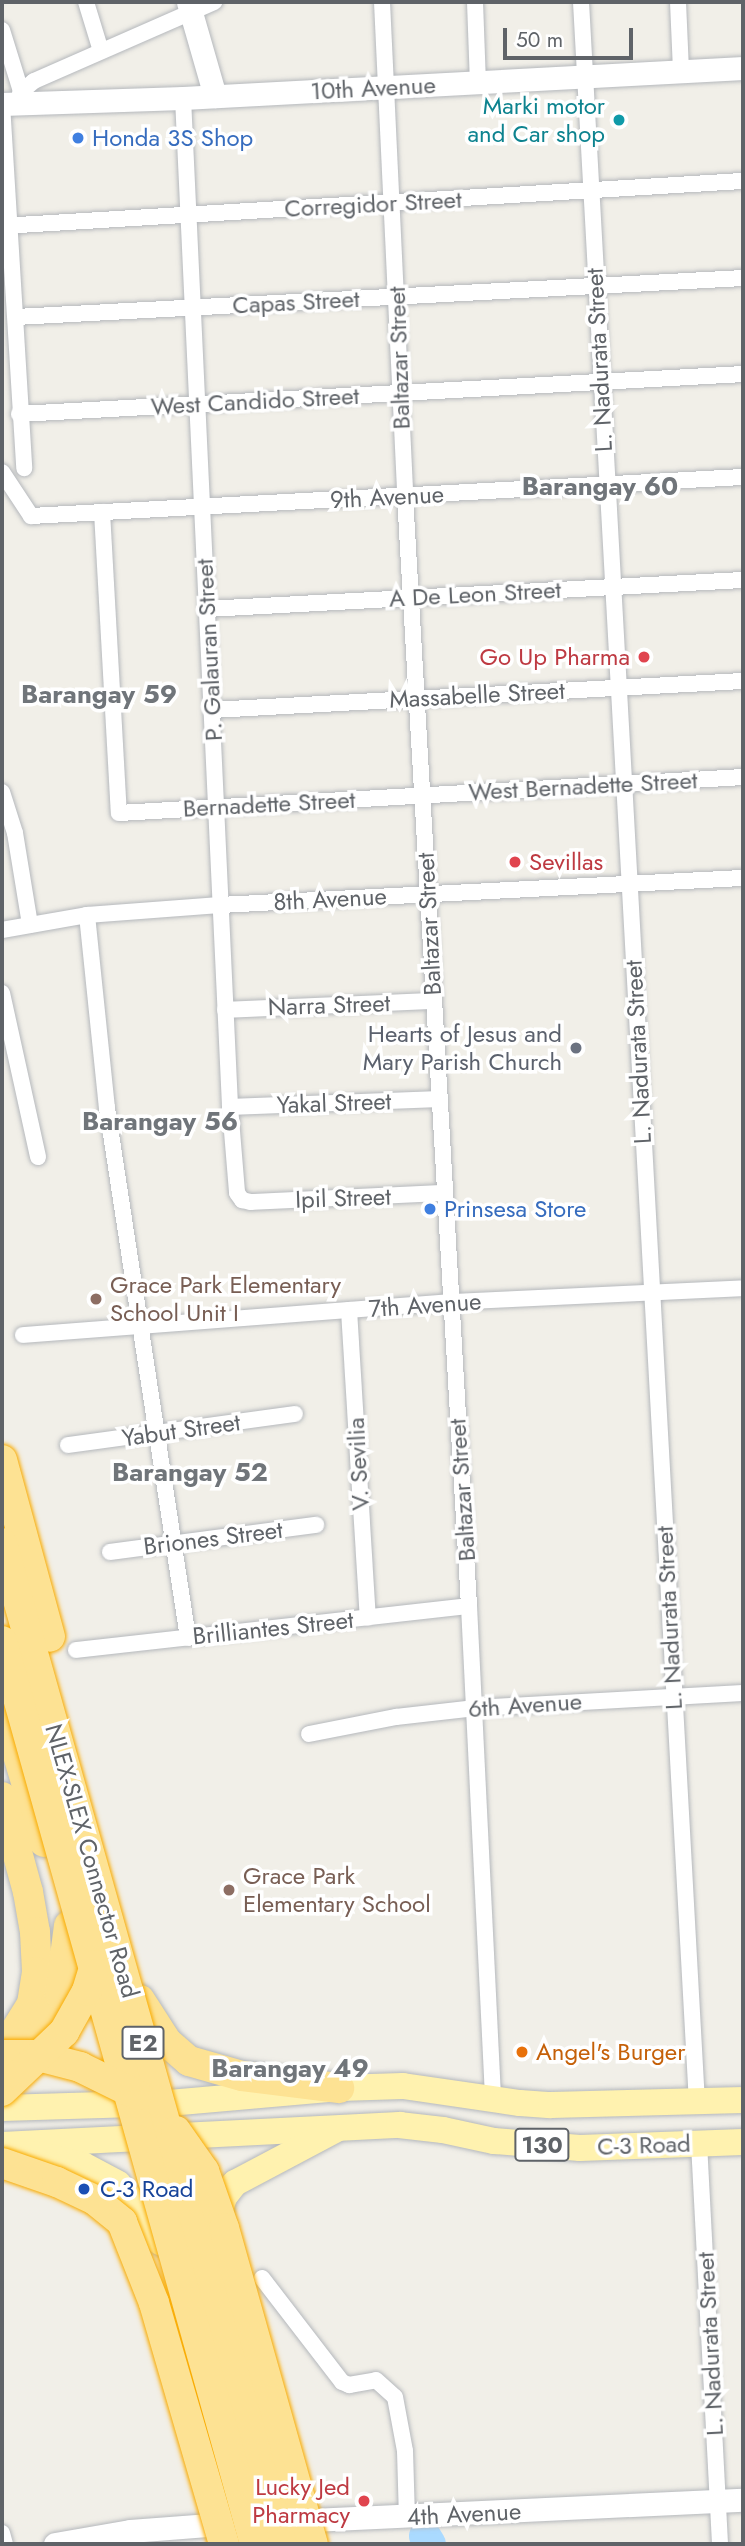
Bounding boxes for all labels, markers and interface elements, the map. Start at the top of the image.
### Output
scale bar [507,14,636,58]
text: 50 m [516,25,563,55]
street label: 10th Avenue [310,70,436,106]
place label: Marki motor and Car shop [468,92,605,148]
marker: Marki motor and Car shop [611,112,627,128]
place label: Honda 3S Shop [92,124,253,152]
marker: Honda 3S Shop [70,130,86,146]
street label: Corregidor Street [284,185,462,223]
street label: L. Nadurata Street [580,267,618,453]
street label: Capas Street [232,284,360,320]
street label: Baltazar Street [382,286,416,430]
street label: West Candido Street [150,381,360,421]
district label: Barangay 60 [522,471,678,503]
street label: 9th Avenue [329,480,445,514]
street label: P. Galauran Street [190,558,228,742]
street label: A De Leon Street [388,575,562,613]
place label: Go Up Pharma [479,643,630,671]
marker: Go Up Pharma [636,649,652,665]
street label: Massabelle Street [388,676,566,714]
district label: Barangay 59 [21,679,177,711]
street label: West Bernadette Street [468,766,698,806]
street label: Bernadette Street [182,785,356,823]
place label: Sevillas [529,848,603,876]
street label: Baltazar Street [411,852,447,996]
marker: Sevillas [507,854,523,870]
street label: 8th Avenue [273,882,387,916]
street label: L. Nadurata Street [619,959,657,1145]
street label: Narra Street [267,988,391,1022]
place label: Hearts of Jesus and Mary Parish Church [363,1020,562,1076]
marker: Hearts of Jesus and Mary Parish Church [568,1040,584,1056]
street label: Yakal Street [276,1087,392,1119]
district label: Barangay 56 [82,1106,238,1138]
street label: Ipil Street [295,1182,391,1214]
place label: Prinsesa Store [444,1195,586,1223]
marker: Prinsesa Store [422,1201,438,1217]
place label: Grace Park Elementary School Unit I [110,1271,341,1327]
street label: 7th Avenue [368,1287,482,1323]
marker: Grace Park Elementary School Unit I [88,1291,104,1307]
street label: Yabut Street [120,1407,242,1453]
street label: V. Sevilia [341,1417,375,1511]
street label: Baltazar Street [443,1418,481,1562]
district label: Barangay 52 [112,1457,268,1489]
street label: Briones Street [142,1515,284,1561]
street label: L. Nadurata Street [650,1525,688,1711]
street label: Brilliantes Street [191,1605,355,1651]
street label: 6th Avenue [467,1687,583,1723]
street label: NLEX-SLEX Connector Road [39,1721,145,2001]
place label: Grace Park Elementary School [243,1862,431,1918]
marker: Grace Park Elementary School [221,1882,237,1898]
road number: E2 [120,2024,166,2062]
place label: Angel's Burger [536,2038,685,2066]
marker: Angel's Burger [514,2044,530,2060]
district label: Barangay 49 [211,2053,369,2085]
road number: 130 [514,2126,570,2164]
street label: C-3 Road [597,2129,691,2161]
place label: C-3 Road [100,2175,194,2203]
marker: C-3 Road [74,2179,94,2199]
street label: L. Nadurata Street [691,2251,729,2437]
place label: Lucky Jed Pharmacy [252,2473,350,2529]
marker: Lucky Jed Pharmacy [356,2493,372,2509]
street label: 4th Avenue [406,2497,522,2531]

